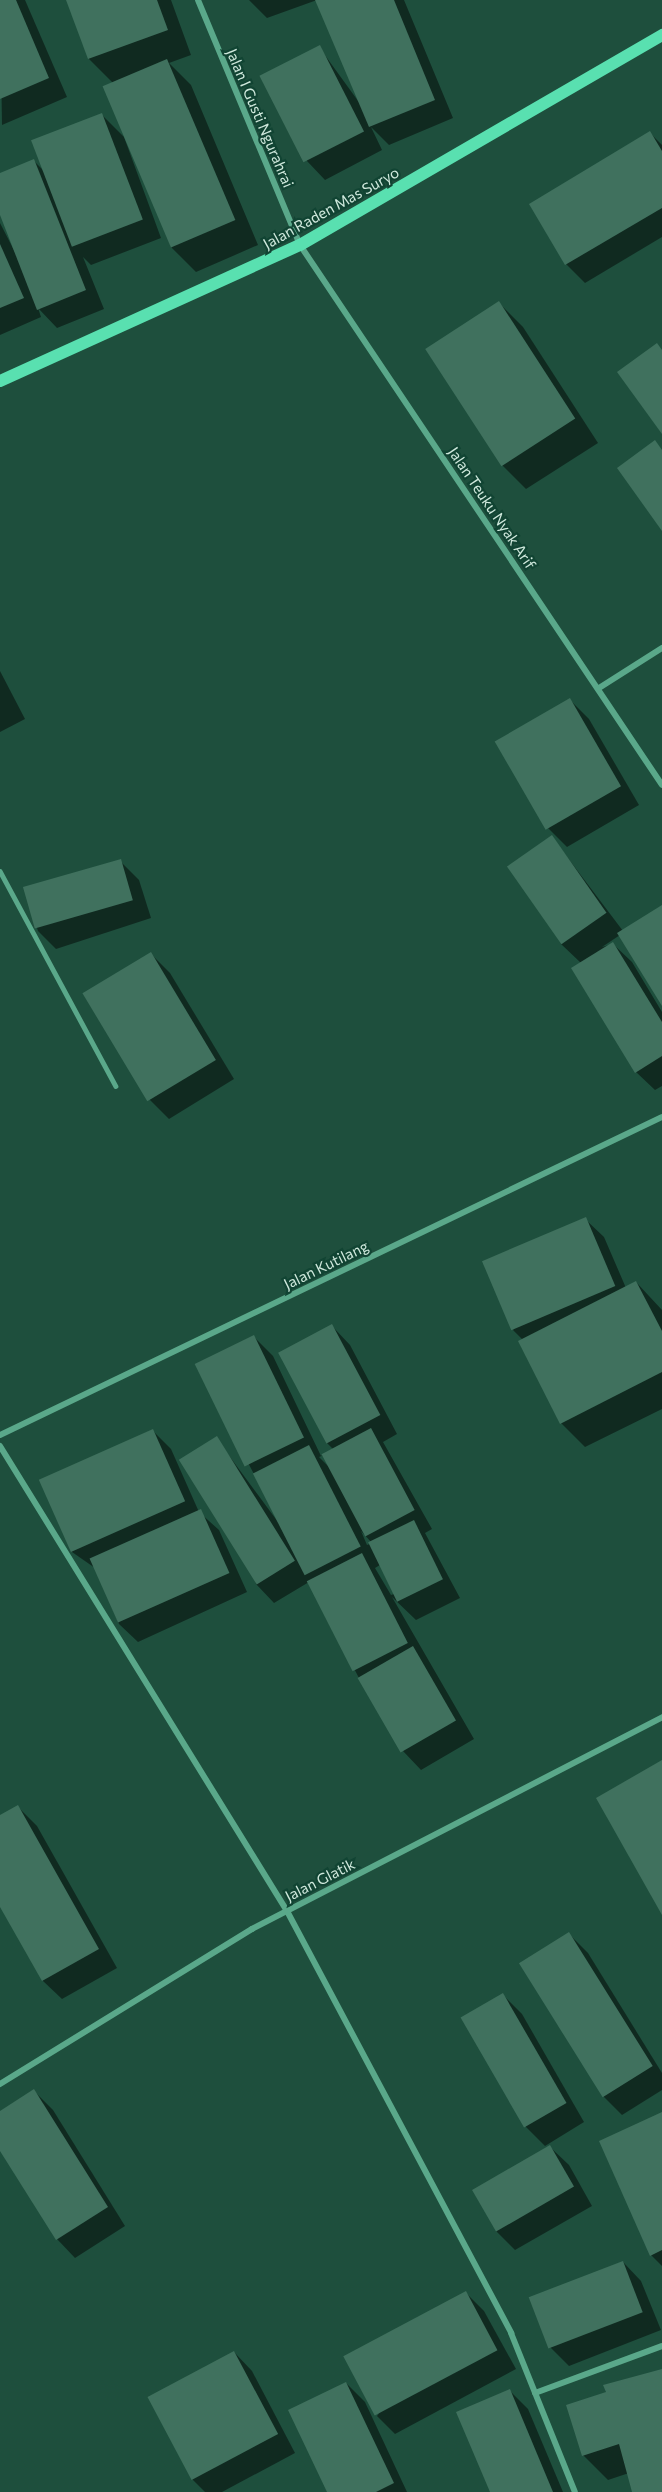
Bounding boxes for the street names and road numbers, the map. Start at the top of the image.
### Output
street label: Jalan I Gusti Ngurahrai [223,46,297,190]
street label: Jalan Raden Mas Suryo [260,163,402,253]
street label: Jalan Teuku Nyak Arif [444,444,540,572]
street label: Jalan Kutilang [281,1237,371,1293]
street label: Jalan Glatik [282,1855,358,1905]

